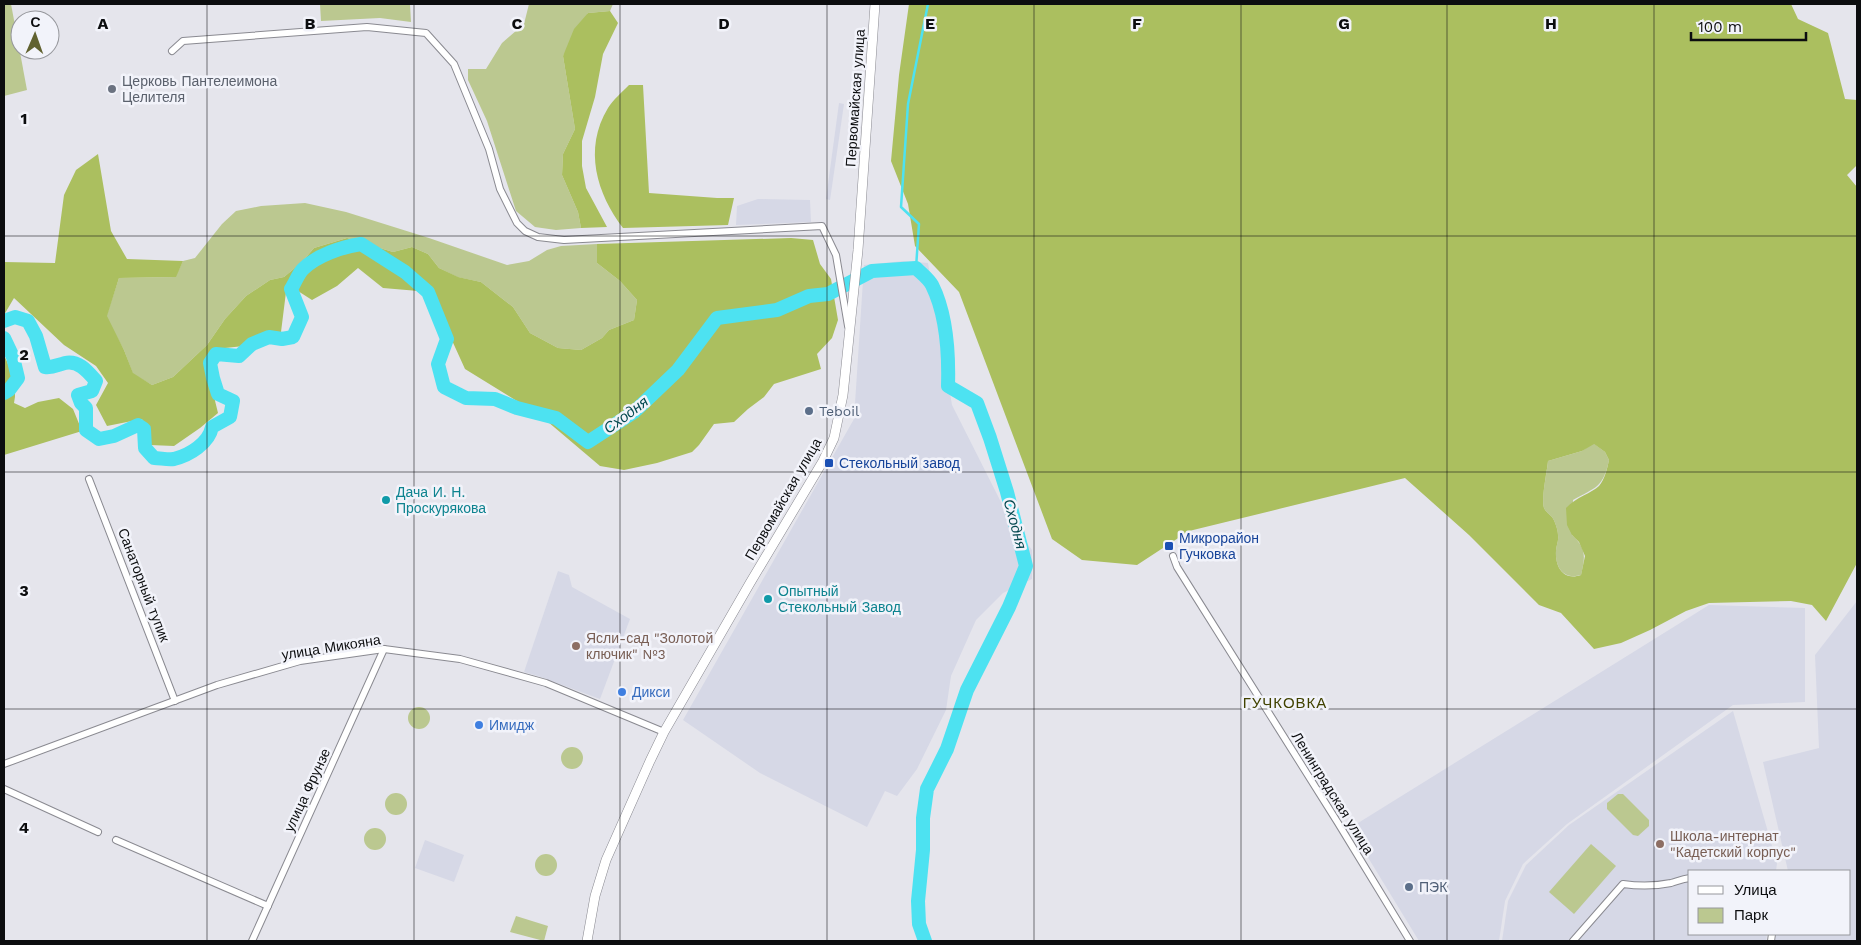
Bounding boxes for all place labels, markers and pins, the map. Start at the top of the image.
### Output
place label: Церковь Пантелеимона Целителя [122,73,278,105]
marker: Церковь Пантелеимона Целителя [106,83,118,95]
place label: Teboil [819,403,860,419]
marker: Teboil [803,405,815,417]
place label: Стекольный завод [839,455,960,471]
marker: Стекольный завод [823,457,835,469]
place label: Дача И. Н. Проскурякова [396,484,486,516]
marker: Дача И. Н. Проскурякова [380,494,392,506]
place label: Микрорайон Гучковка [1179,530,1259,562]
marker: Микрорайон Гучковка [1163,540,1175,552]
place label: Опытный Стекольный Завод [778,583,901,615]
marker: Опытный Стекольный Завод [762,593,774,605]
place label: Ясли-сад "Золотой ключик" №3 [586,630,713,662]
marker: Ясли-сад "Золотой ключик" №3 [570,640,582,652]
place label: Дикси [632,684,670,700]
marker: Дикси [616,686,628,698]
place label: Имидж [489,717,535,733]
marker: Имидж [473,719,485,731]
place label: Школа-интернат "Кадетский корпус" [1670,828,1796,860]
marker: Школа-интернат "Кадетский корпус" [1654,838,1666,850]
place label: ПЭК [1419,879,1448,895]
marker: ПЭК [1403,881,1415,893]

